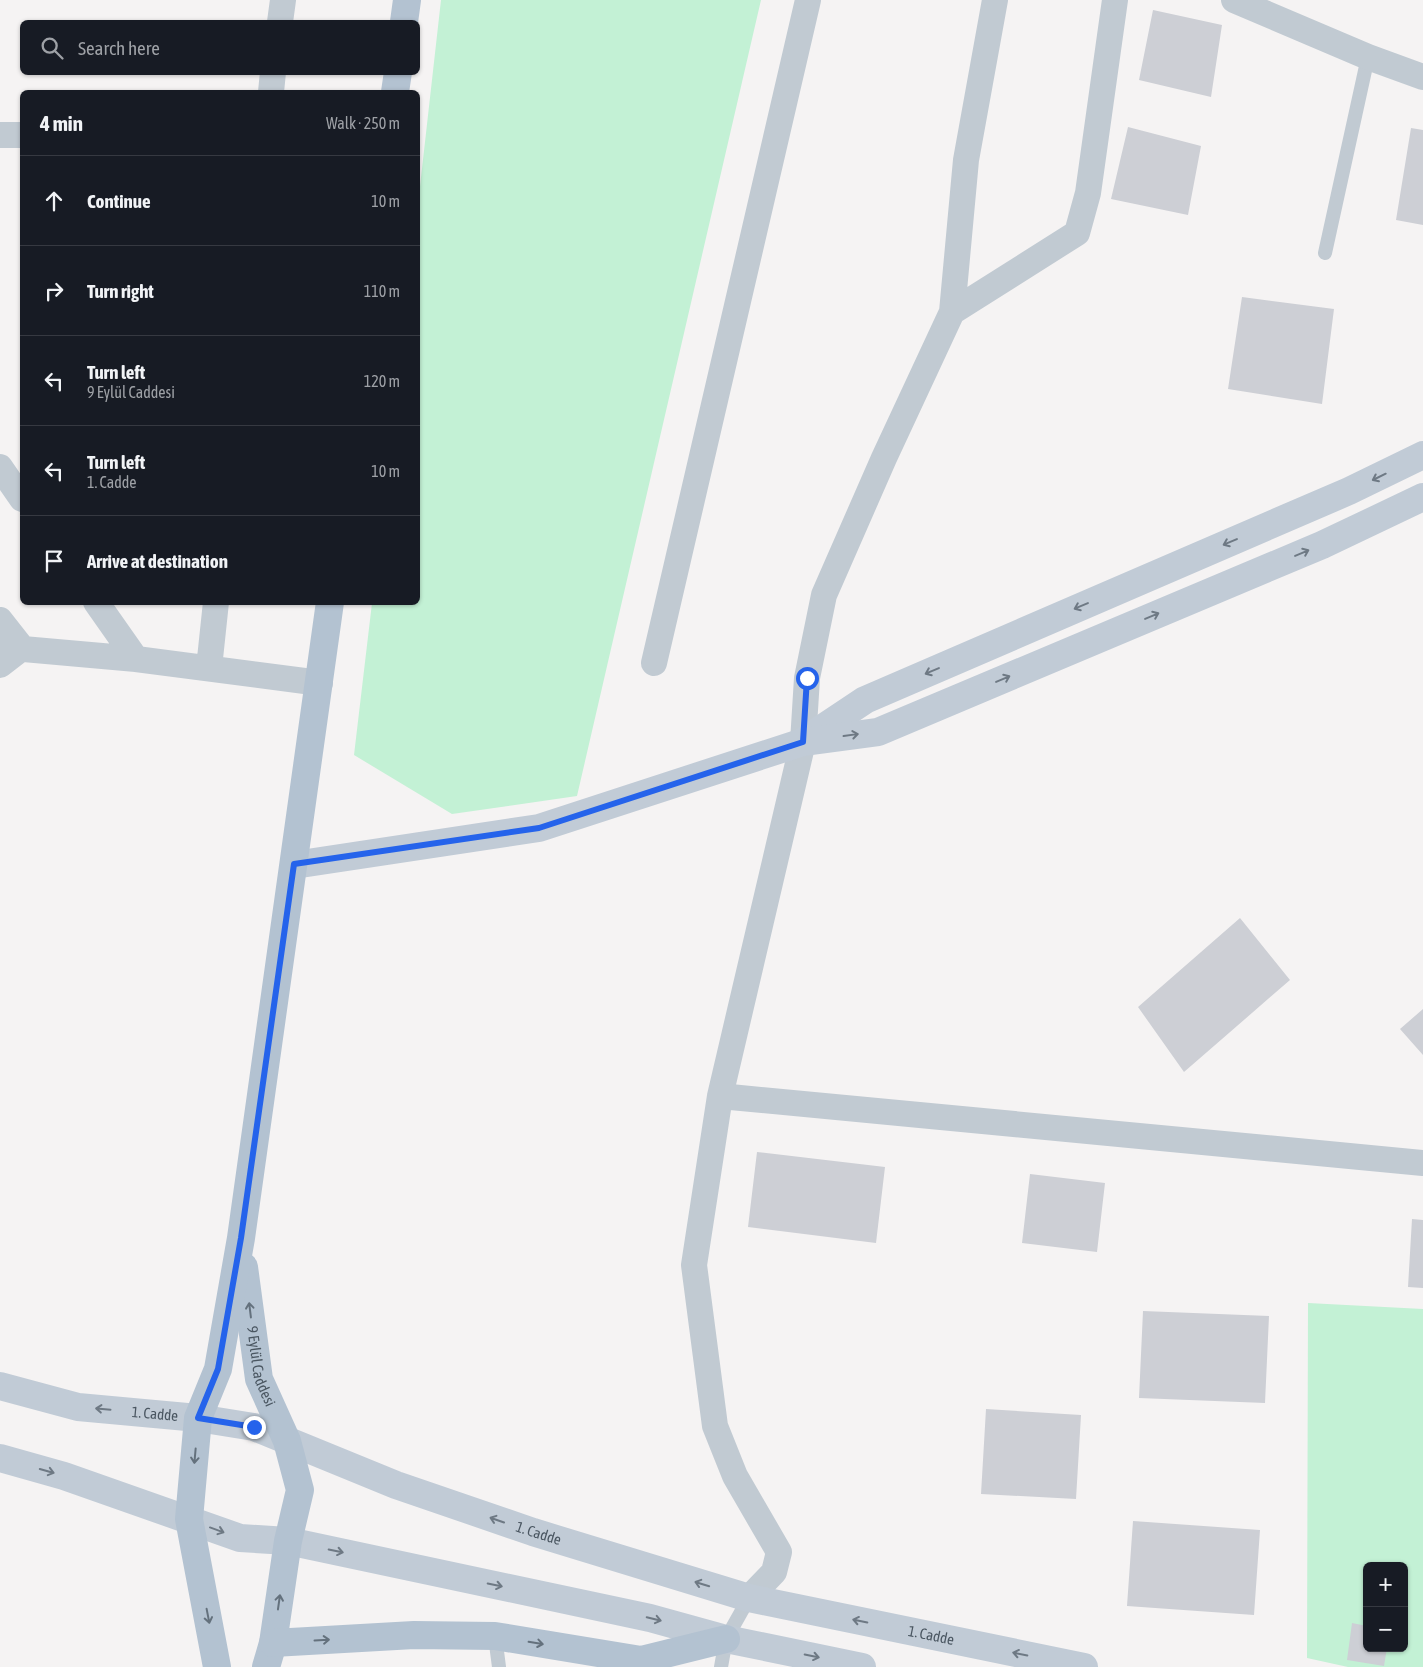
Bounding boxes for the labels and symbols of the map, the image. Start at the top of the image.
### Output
one-way arrow [1372,472,1387,482]
one-way arrow [1223,538,1238,548]
one-way arrow [1294,548,1309,558]
one-way arrow [1074,602,1089,612]
one-way arrow [1145,611,1160,620]
one-way arrow [925,666,940,676]
route start [796,667,819,690]
one-way arrow [995,674,1010,684]
one-way arrow [843,730,859,740]
one-way arrow [245,1302,255,1318]
street label: 9 Eylül Caddesi [244,1325,279,1409]
street label: 1. Cadde [131,1403,179,1424]
one-way arrow [95,1404,111,1414]
route end [243,1416,266,1439]
one-way arrow [191,1447,200,1463]
one-way arrow [39,1467,55,1476]
one-way arrow [490,1515,505,1524]
street label: 1. Cadde [514,1518,564,1548]
one-way arrow [209,1526,224,1535]
one-way arrow [327,1547,343,1556]
one-way arrow [695,1578,711,1588]
one-way arrow [486,1581,502,1590]
one-way arrow [274,1594,284,1610]
one-way arrow [203,1608,213,1624]
one-way arrow [645,1614,661,1624]
one-way arrow [853,1616,869,1625]
street label: 1. Cadde [907,1622,956,1648]
one-way arrow [313,1636,329,1645]
one-way arrow [528,1638,544,1648]
one-way arrow [1012,1648,1028,1658]
one-way arrow [803,1652,819,1662]

